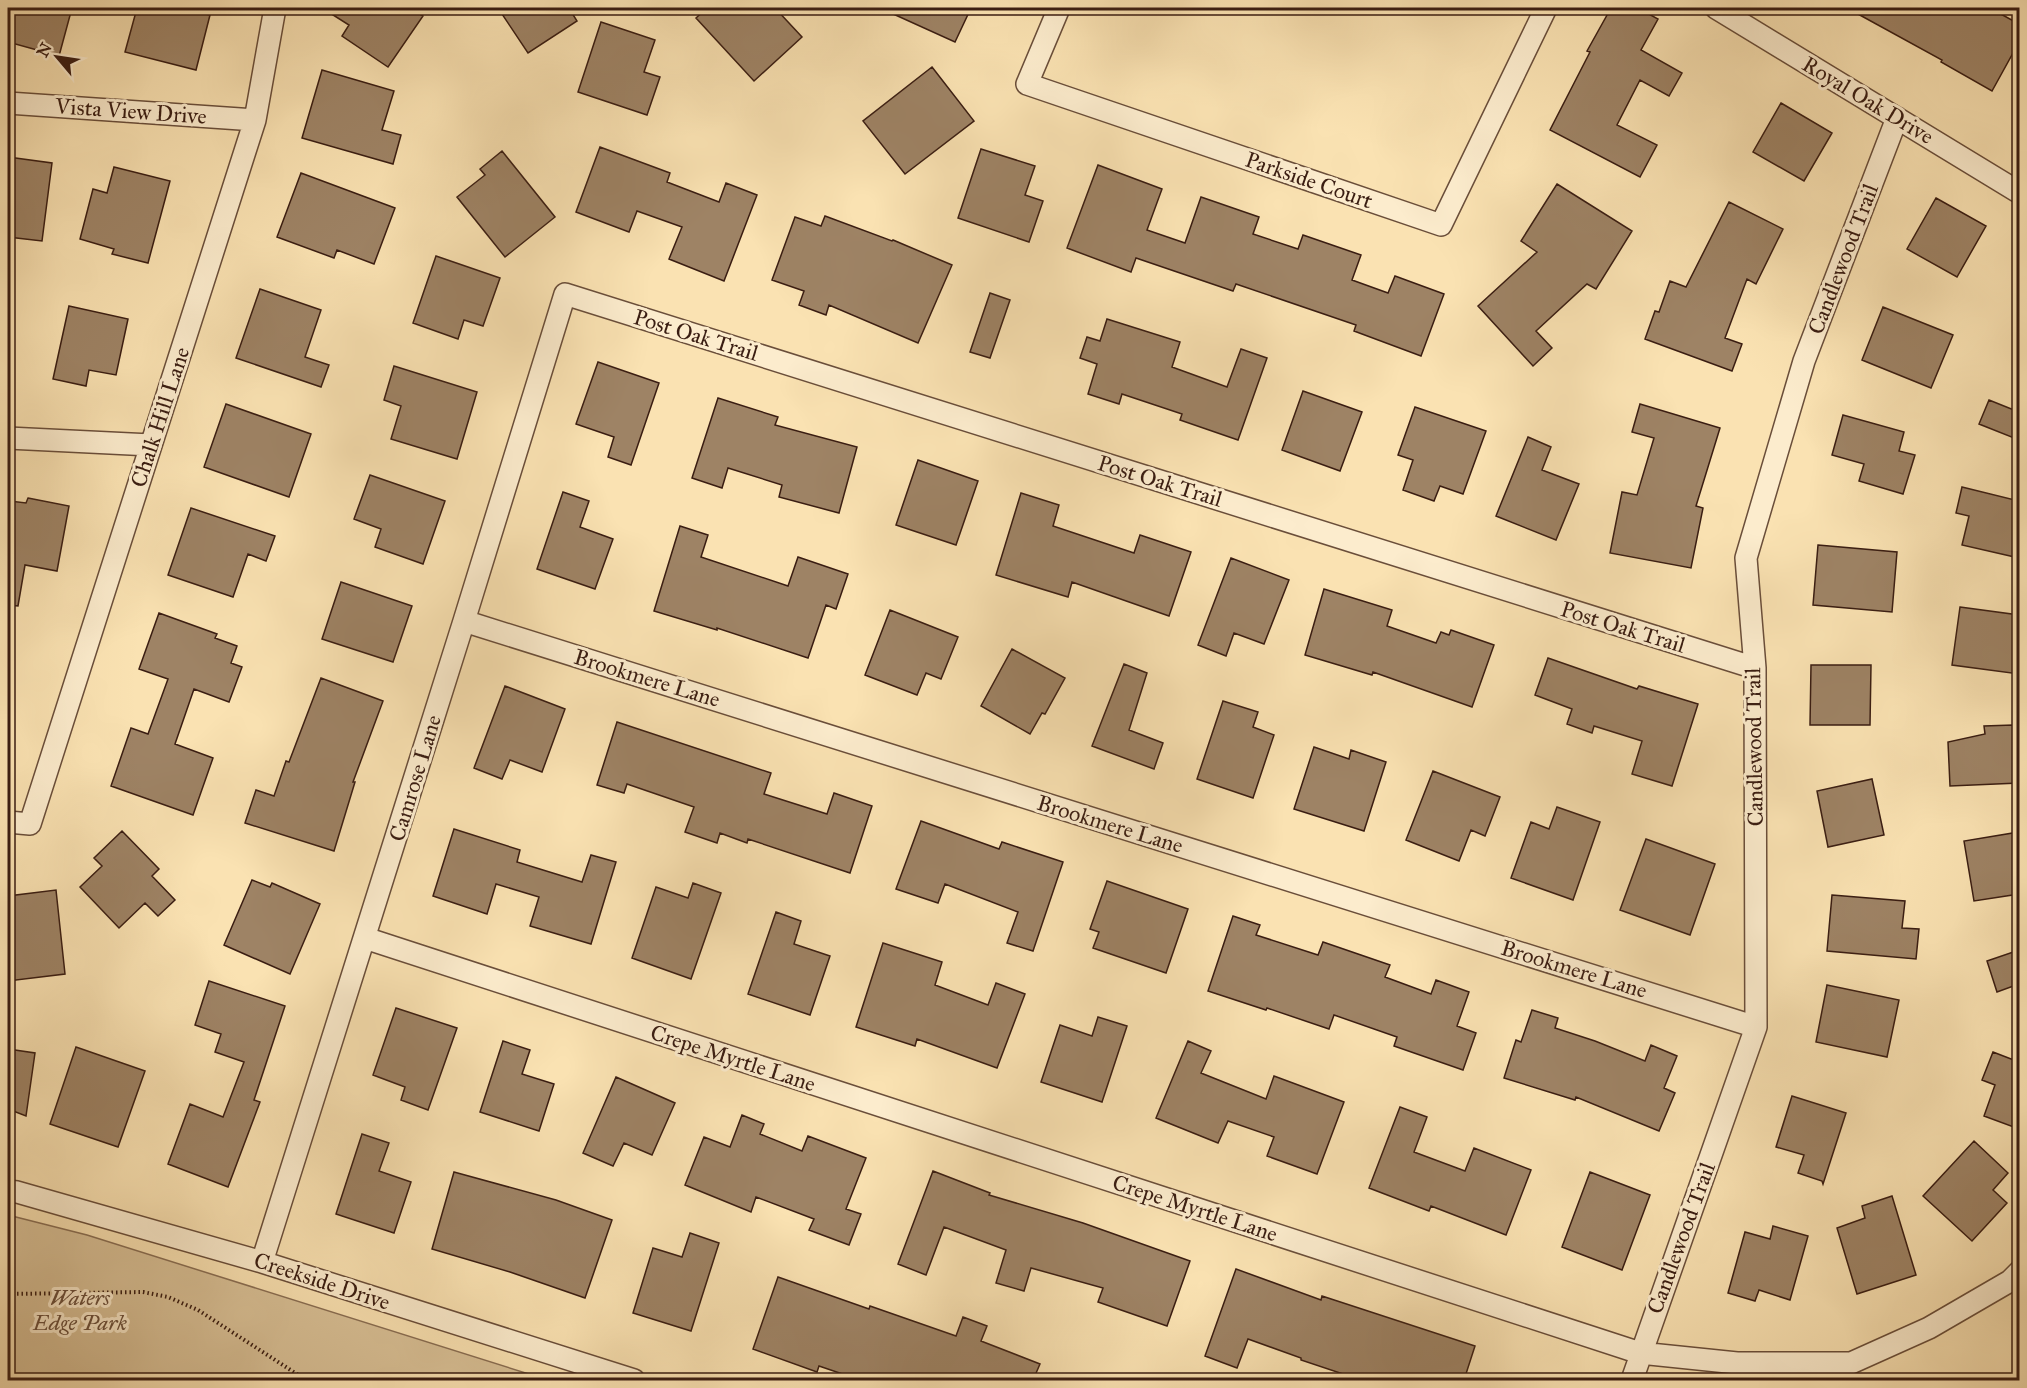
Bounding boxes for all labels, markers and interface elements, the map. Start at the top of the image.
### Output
north arrow [27,27,87,87]
text: N [33,39,56,61]
street label: Royal Oak Drive [1797,50,1939,150]
street label: Vista View Drive [53,92,208,130]
street label: Parkside Court [1242,146,1376,214]
street label: Candlewood Trail [1802,180,1884,338]
street label: Post Oak Trail [630,303,762,367]
street label: Chalk Hill Lane [125,344,195,490]
street label: Post Oak Trail [1094,449,1226,513]
street label: Post Oak Trail [1557,595,1689,659]
street label: Brookmere Lane [571,643,723,713]
street label: Candlewood Trail [1739,667,1769,827]
street label: Camrose Lane [383,712,447,844]
street label: Brookmere Lane [1034,789,1186,859]
street label: Brookmere Lane [1498,934,1650,1004]
street label: Crepe Myrtle Lane [647,1019,819,1097]
street label: Candlewood Trail [1641,1159,1721,1317]
street label: Crepe Myrtle Lane [1109,1169,1281,1247]
street label: Creekside Drive [251,1246,393,1316]
park label: Waters Edge Park [32,1284,127,1336]

